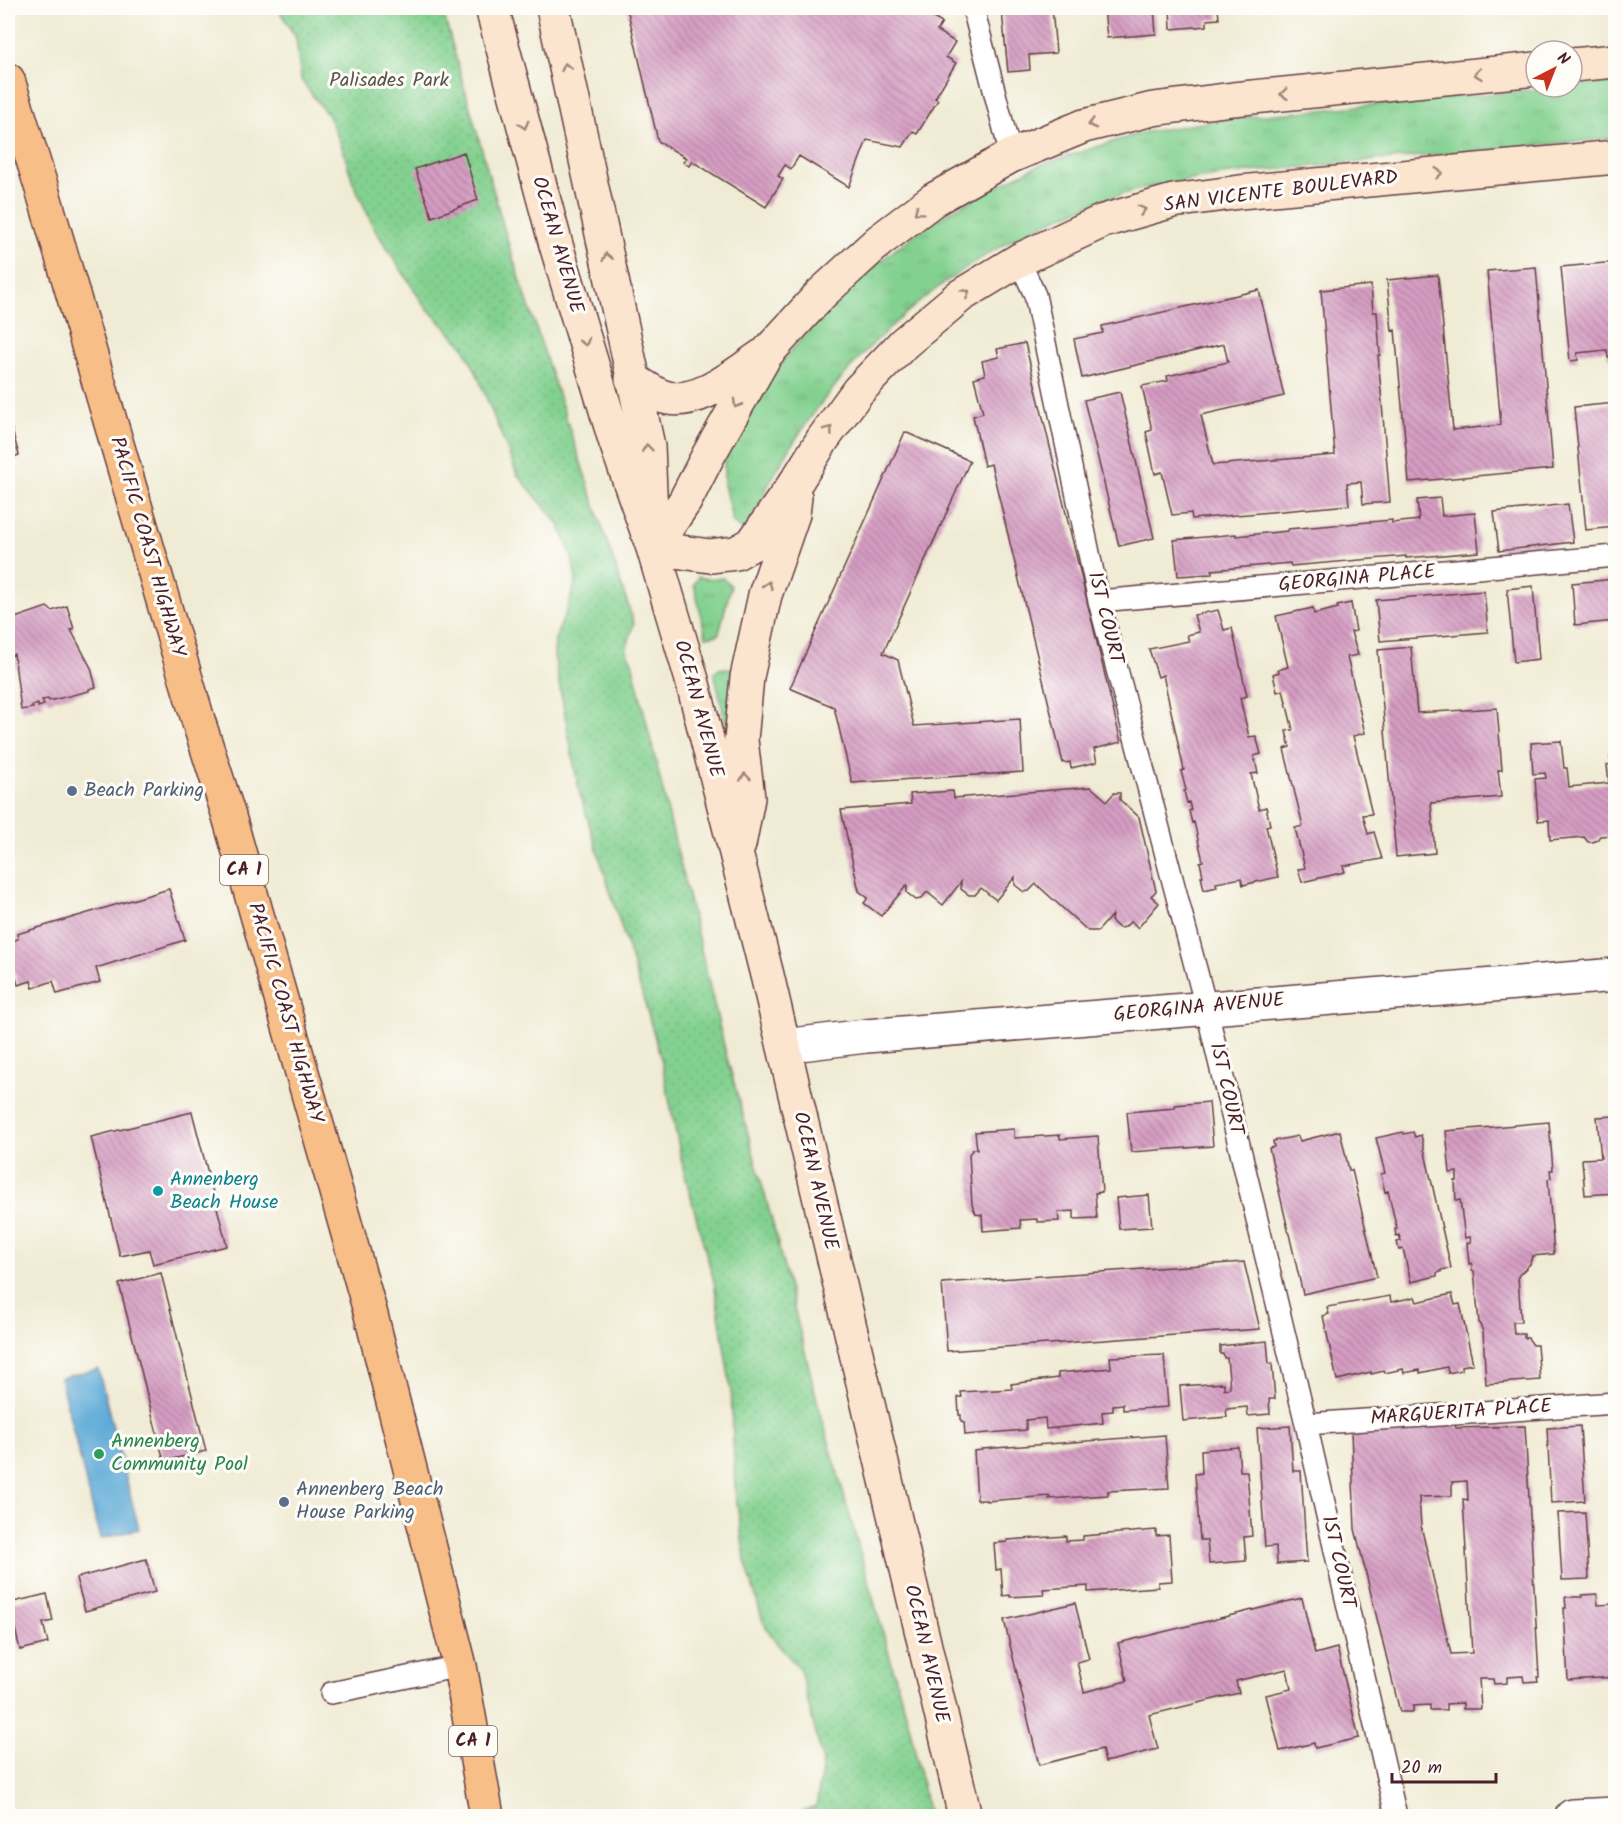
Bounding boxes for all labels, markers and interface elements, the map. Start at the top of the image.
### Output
north arrow [1524,39,1584,99]
text: N [1551,46,1575,72]
one-way arrow [560,62,573,72]
park label: Palisades Park [329,65,449,97]
one-way arrow [1473,67,1482,80]
one-way arrow [1279,87,1288,100]
one-way arrow [1087,117,1097,130]
one-way arrow [517,119,529,130]
street label: SAN VICENTE BOULEVARD [1162,162,1400,222]
one-way arrow [1435,167,1444,180]
street label: OCEAN AVENUE [522,173,592,319]
one-way arrow [914,204,925,215]
one-way arrow [1136,205,1147,217]
one-way arrow [601,253,614,263]
one-way arrow [960,289,971,300]
one-way arrow [578,336,590,347]
one-way arrow [733,398,744,409]
one-way arrow [822,425,833,436]
street label: PACIFIC COAST HIGHWAY [100,433,194,662]
one-way arrow [641,443,654,453]
street label: GEORGINA PLACE [1277,556,1438,602]
street label: 1ST COURT [1078,568,1132,670]
one-way arrow [761,581,774,591]
street label: OCEAN AVENUE [664,637,732,783]
one-way arrow [740,773,752,782]
place label: Beach Parking [84,775,204,807]
marker: Beach Parking [65,784,79,798]
road number: CA 1 [220,855,268,885]
street label: PACIFIC COAST HIGHWAY [238,899,332,1128]
street label: GEORGINA AVENUE [1112,984,1287,1031]
street label: 1ST COURT [1200,1040,1253,1141]
street label: OCEAN AVENUE [784,1109,847,1255]
place label: Annenberg Beach House [170,1164,278,1219]
marker: Annenberg Beach House [151,1184,165,1198]
street label: MARGUERITA PLACE [1369,1391,1554,1435]
place label: Annenberg Community Pool [111,1426,248,1481]
marker: Annenberg Community Pool [92,1447,106,1461]
place label: Annenberg Beach House Parking [296,1474,444,1529]
marker: Annenberg Beach House Parking [277,1495,291,1509]
street label: 1ST COURT [1312,1513,1365,1614]
street label: OCEAN AVENUE [895,1582,958,1728]
road number: CA 1 [449,1726,497,1756]
scale bar [1392,1746,1496,1784]
text: 20 m [1401,1754,1442,1783]

